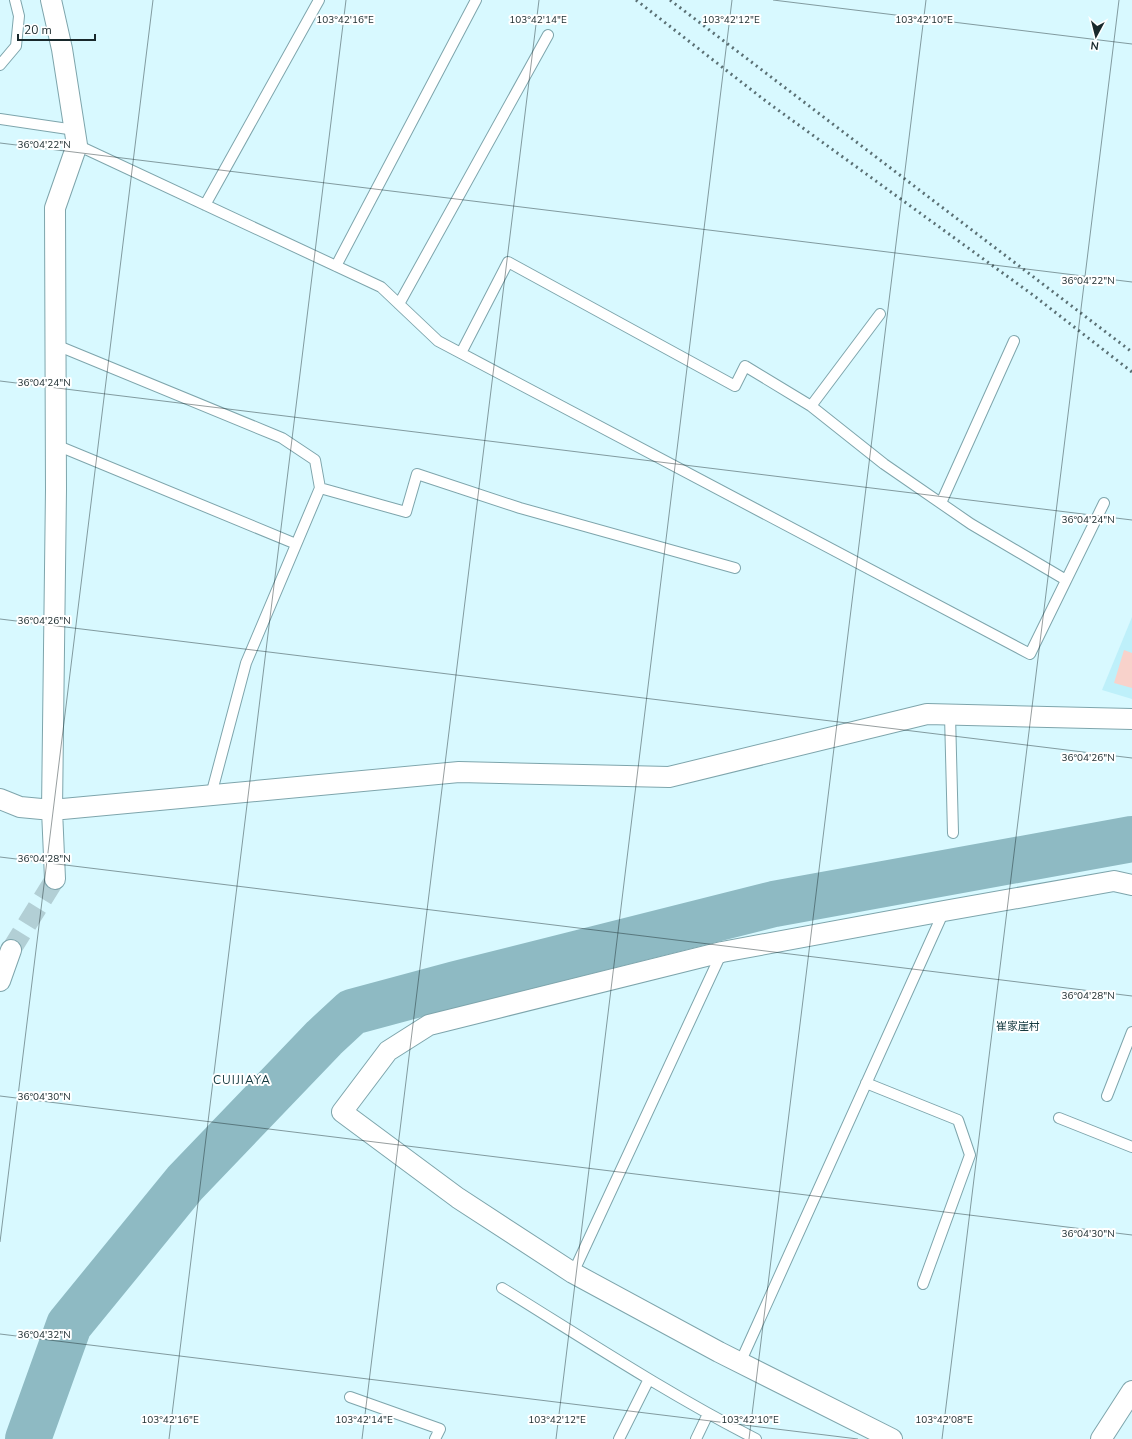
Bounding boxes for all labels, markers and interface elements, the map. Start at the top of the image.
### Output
text: 103°42'16"E [316,13,374,27]
text: 103°42'14"E [509,13,567,27]
text: 103°42'12"E [702,13,760,27]
text: 103°42'10"E [895,13,953,27]
scale bar [18,16,95,42]
north arrow [1076,16,1116,56]
text: 20 m [24,22,52,38]
text: N [1090,37,1100,53]
text: 36°04'22"N [17,138,71,152]
text: 36°04'22"N [1061,274,1115,288]
text: 36°04'24"N [17,376,71,390]
text: 36°04'24"N [1061,513,1115,527]
text: 36°04'26"N [17,614,71,628]
text: 36°04'26"N [1061,751,1115,765]
text: 36°04'28"N [17,852,71,866]
text: 36°04'28"N [1061,989,1115,1003]
district label: 崔家崖村 [996,1019,1040,1034]
district label: CUIJIAYA [213,1072,271,1088]
text: 36°04'30"N [17,1090,71,1104]
text: 36°04'30"N [1061,1227,1115,1241]
text: 36°04'32"N [17,1328,71,1342]
text: 103°42'16"E [141,1413,199,1427]
text: 103°42'14"E [335,1413,393,1427]
text: 103°42'12"E [528,1413,586,1427]
text: 103°42'10"E [721,1413,779,1427]
text: 103°42'08"E [915,1413,973,1427]

